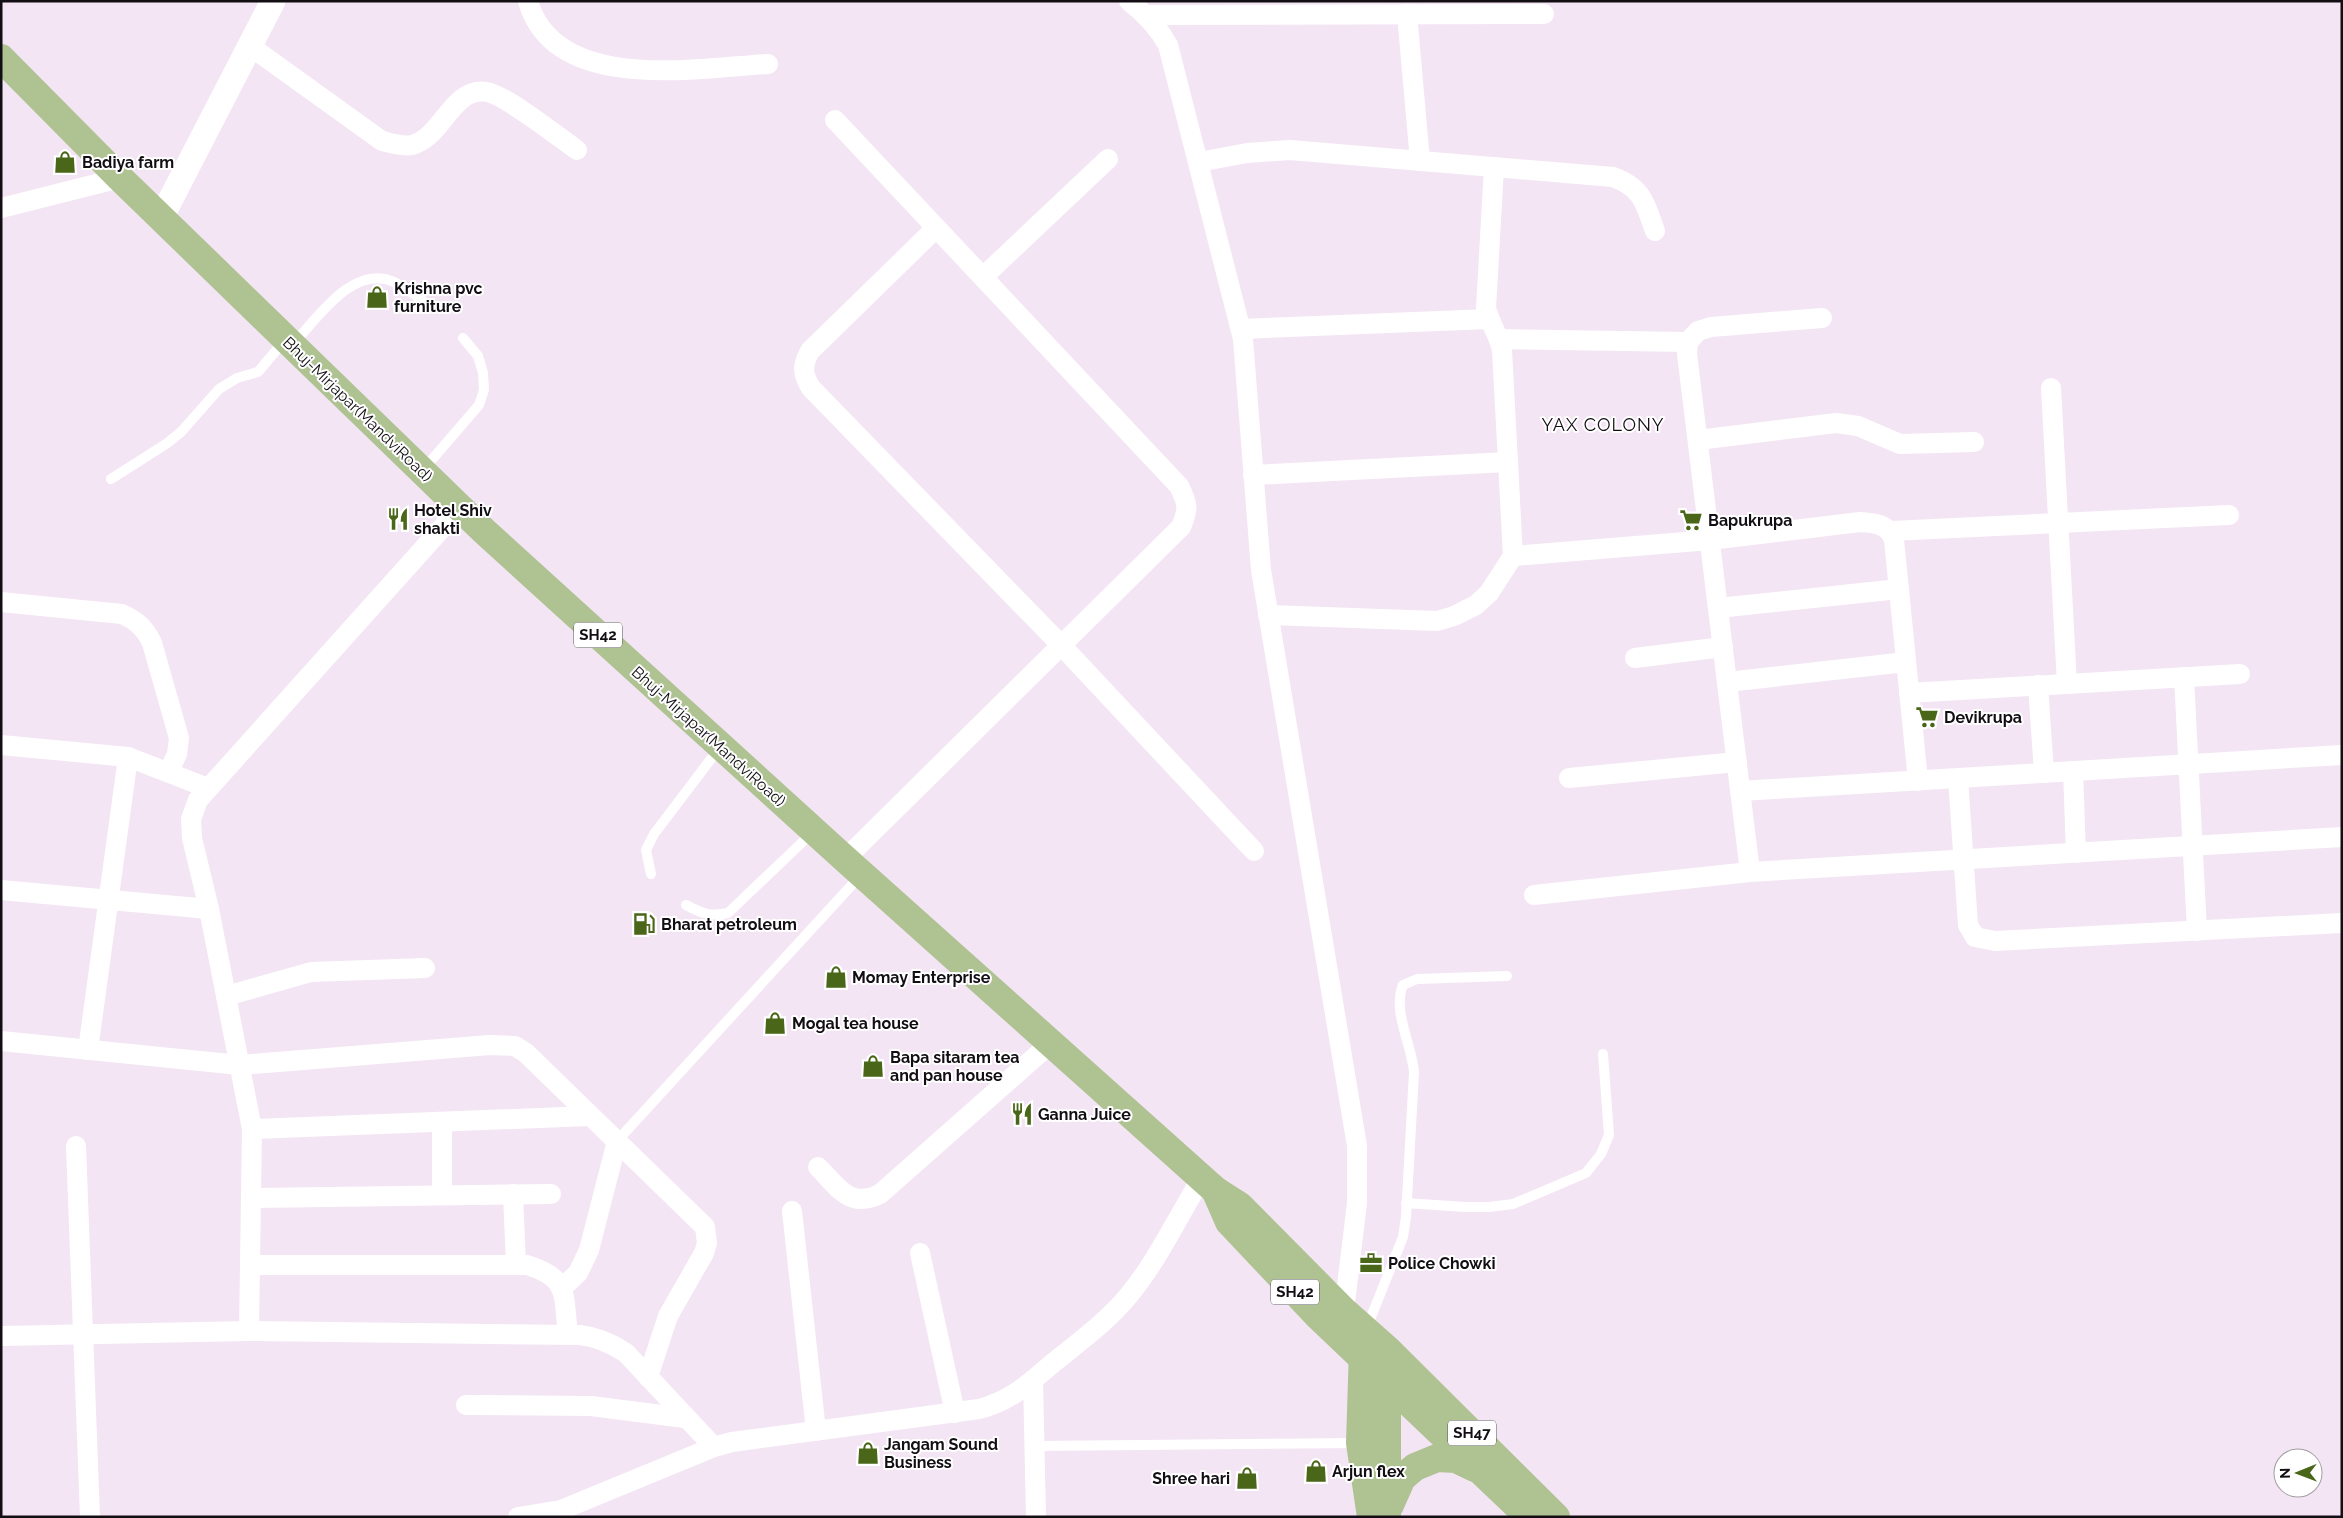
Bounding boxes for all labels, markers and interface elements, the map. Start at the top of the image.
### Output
shop icon: Badiya farm [52,149,78,175]
place label: Badiya farm [82,153,174,172]
place label: Krishna pvc furniture [394,279,483,316]
shop icon: Krishna pvc furniture [364,284,390,310]
street label: Bhuj-Mirjapar(MandviRoad) [279,333,436,486]
district label: YAX COLONY [1541,414,1665,435]
place label: Hotel Shiv shakti [414,501,492,538]
restaurant icon: Hotel Shiv shakti [385,506,411,532]
supermarket icon: Bapukrupa [1678,507,1704,533]
place label: Bapukrupa [1708,511,1792,530]
road number: SH42 [574,622,622,648]
street label: Bhuj-Mirjapar(MandviRoad) [628,662,790,810]
supermarket icon: Devikrupa [1914,704,1940,730]
place label: Devikrupa [1944,708,2022,727]
fuel station icon: Bharat petroleum [631,911,657,937]
place label: Bharat petroleum [661,915,797,934]
shop icon: Momay Enterprise [823,964,849,990]
place label: Momay Enterprise [852,968,991,987]
shop icon: Mogal tea house [762,1010,788,1036]
place label: Mogal tea house [792,1014,919,1033]
place label: Bapa sitaram tea and pan house [890,1048,1019,1085]
shop icon: Bapa sitaram tea and pan house [860,1053,886,1079]
restaurant icon: Ganna Juice [1009,1101,1035,1127]
place label: Ganna Juice [1038,1105,1131,1124]
office icon: Police Chowki [1358,1250,1384,1276]
place label: Police Chowki [1388,1254,1495,1273]
road number: SH42 [1271,1280,1319,1304]
road number: SH47 [1448,1420,1496,1446]
place label: Jangam Sound Business [884,1435,998,1472]
shop icon: Jangam Sound Business [855,1440,881,1466]
north arrow [2273,1448,2323,1498]
shop icon: Arjun flex [1303,1458,1329,1484]
place label: Arjun flex [1332,1462,1405,1481]
shop icon: Shree hari [1234,1465,1260,1491]
text: N [2277,1468,2293,1479]
place label: Shree hari [1152,1469,1230,1488]

